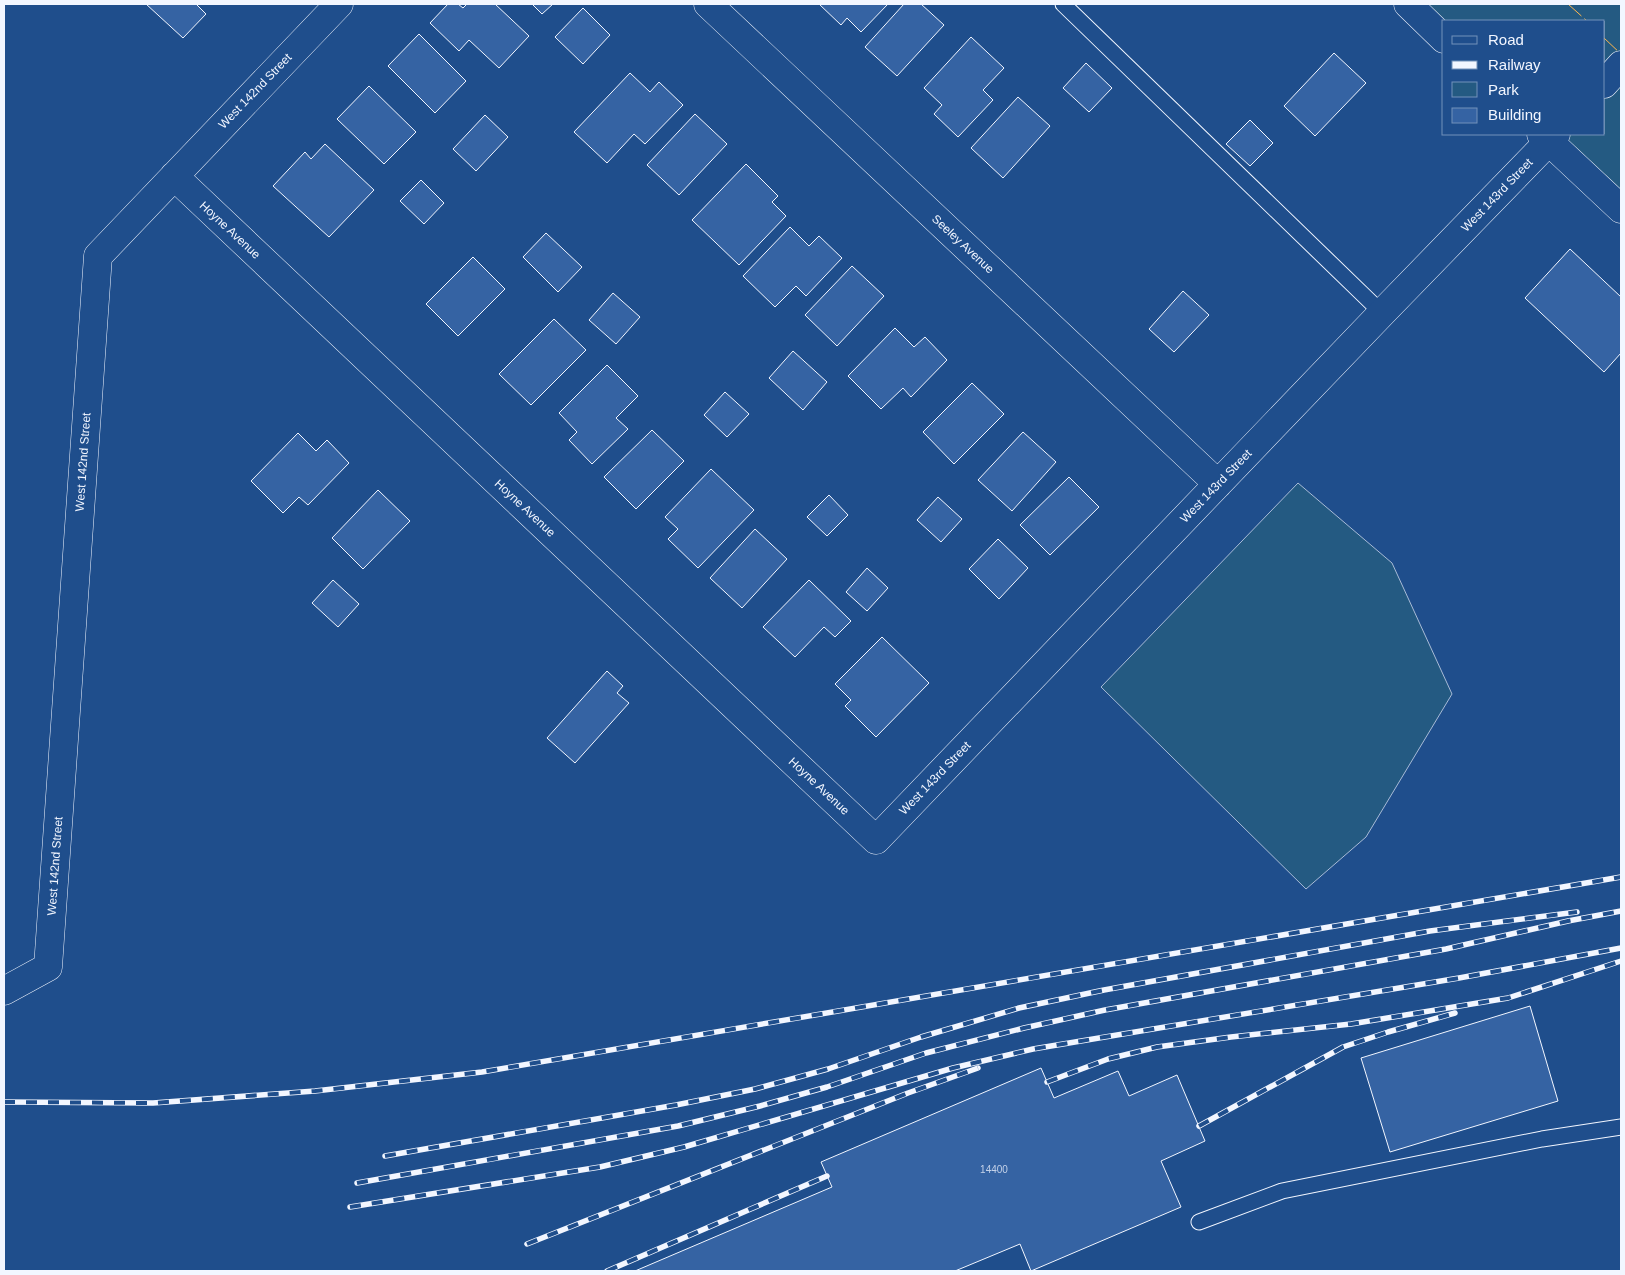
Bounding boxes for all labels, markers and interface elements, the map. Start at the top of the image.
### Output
legend [1442,20,1605,135]
text: Road [1488,31,1524,48]
street label: West 142nd Street [216,50,295,132]
text: Railway [1488,56,1541,73]
text: Park [1488,81,1519,98]
text: Building [1488,106,1541,123]
street label: West 143rd Street [1458,155,1536,235]
street label: Hoyne Avenue [197,198,263,262]
street label: Seeley Avenue [929,212,997,277]
street label: West 142nd Street [73,411,93,512]
street label: West 143rd Street [1177,446,1255,526]
street label: Hoyne Avenue [492,476,558,540]
street label: West 143rd Street [896,738,974,818]
street label: Hoyne Avenue [786,754,852,818]
street label: West 142nd Street [45,815,65,916]
house number: 14400 [980,1164,1008,1175]

